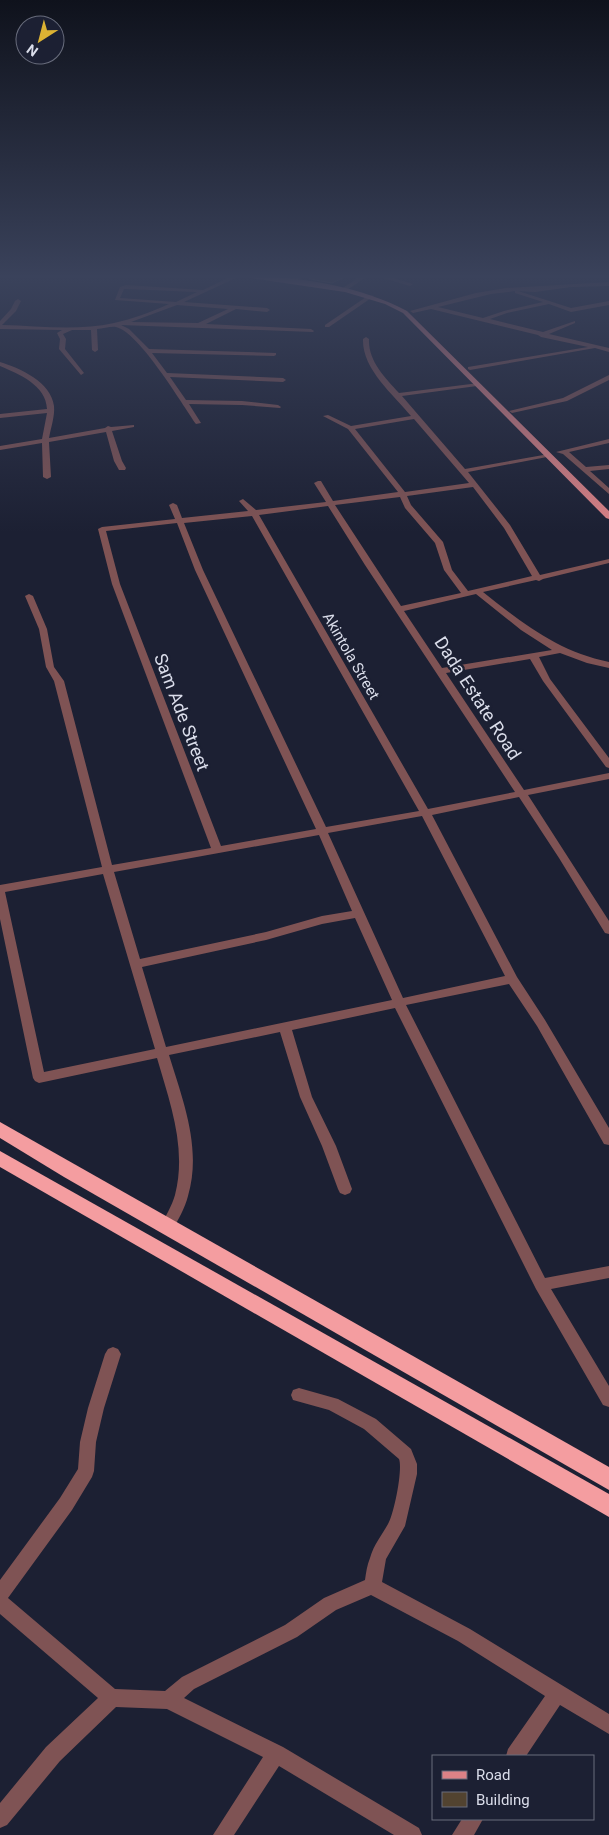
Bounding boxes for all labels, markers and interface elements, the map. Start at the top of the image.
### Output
north arrow [15,15,65,65]
text: N [24,41,41,60]
street label: Akintola Street [319,609,383,703]
street label: Dada Estate Road [430,633,526,763]
street label: Sam Ade Street [150,650,214,774]
legend [432,1755,594,1820]
text: Road [476,1766,510,1784]
text: Building [476,1791,530,1809]

